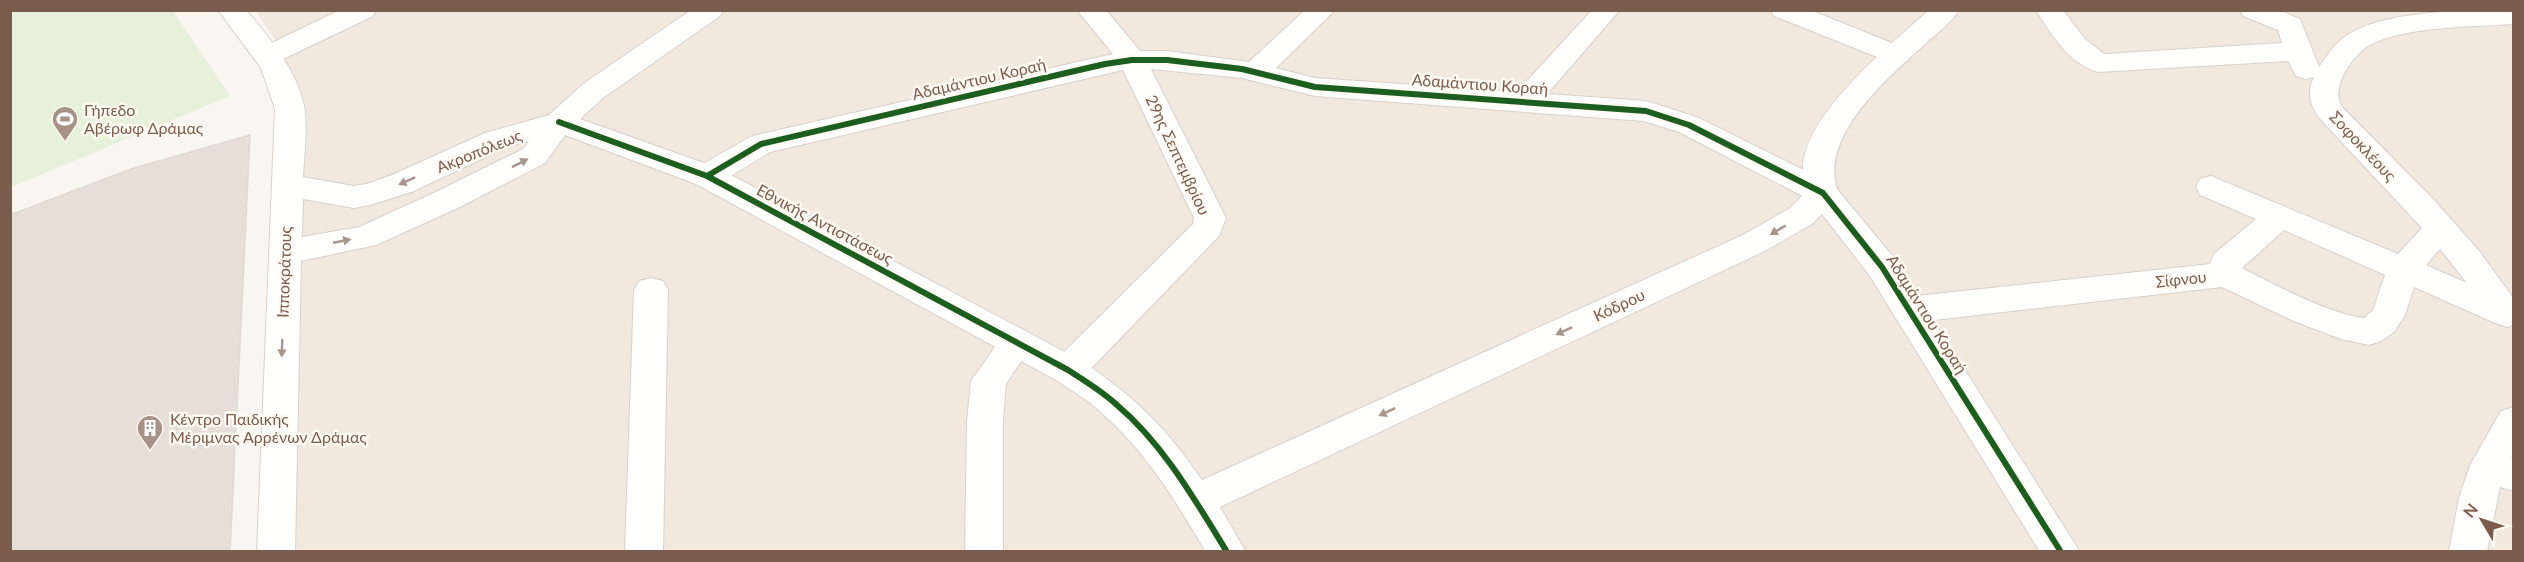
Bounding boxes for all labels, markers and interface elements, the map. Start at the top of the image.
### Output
street label: Αδαμάντιου Κοραή [910,54,1048,103]
street label: Αδαμάντιου Κοραή [1411,69,1549,98]
street label: 29ης Σεπτεμβρίου [1142,92,1215,218]
place label: Γήπεδο Αβέρωφ Δράμας [84,100,204,137]
sports icon: Γήπεδο Αβέρωφ Δράμας [50,104,80,142]
street label: Σοφοκλέους [2326,107,2401,185]
street label: Ακροπόλεως [433,125,525,176]
one-way arrow [512,158,529,168]
one-way arrow [398,177,416,186]
street label: Εθνικής Αντιστάσεως [754,180,897,268]
one-way arrow [1770,224,1787,234]
street label: Ιπποκράτους [272,225,295,318]
one-way arrow [333,236,352,245]
street label: Αδαμάντιου Κοραή [1883,251,1972,377]
street label: Σίφνου [2155,266,2207,291]
street label: Κόδρου [1590,284,1648,325]
one-way arrow [1556,326,1573,335]
one-way arrow [277,339,287,358]
one-way arrow [1379,408,1396,417]
place label: Κέντρο Παιδικής Μέριμνας Αρρένων Δράμας [170,409,367,446]
building icon: Κέντρο Παιδικής Μέριμνας Αρρένων Δράμας [135,413,165,451]
north arrow [2452,490,2512,550]
text: N [2459,499,2481,521]

